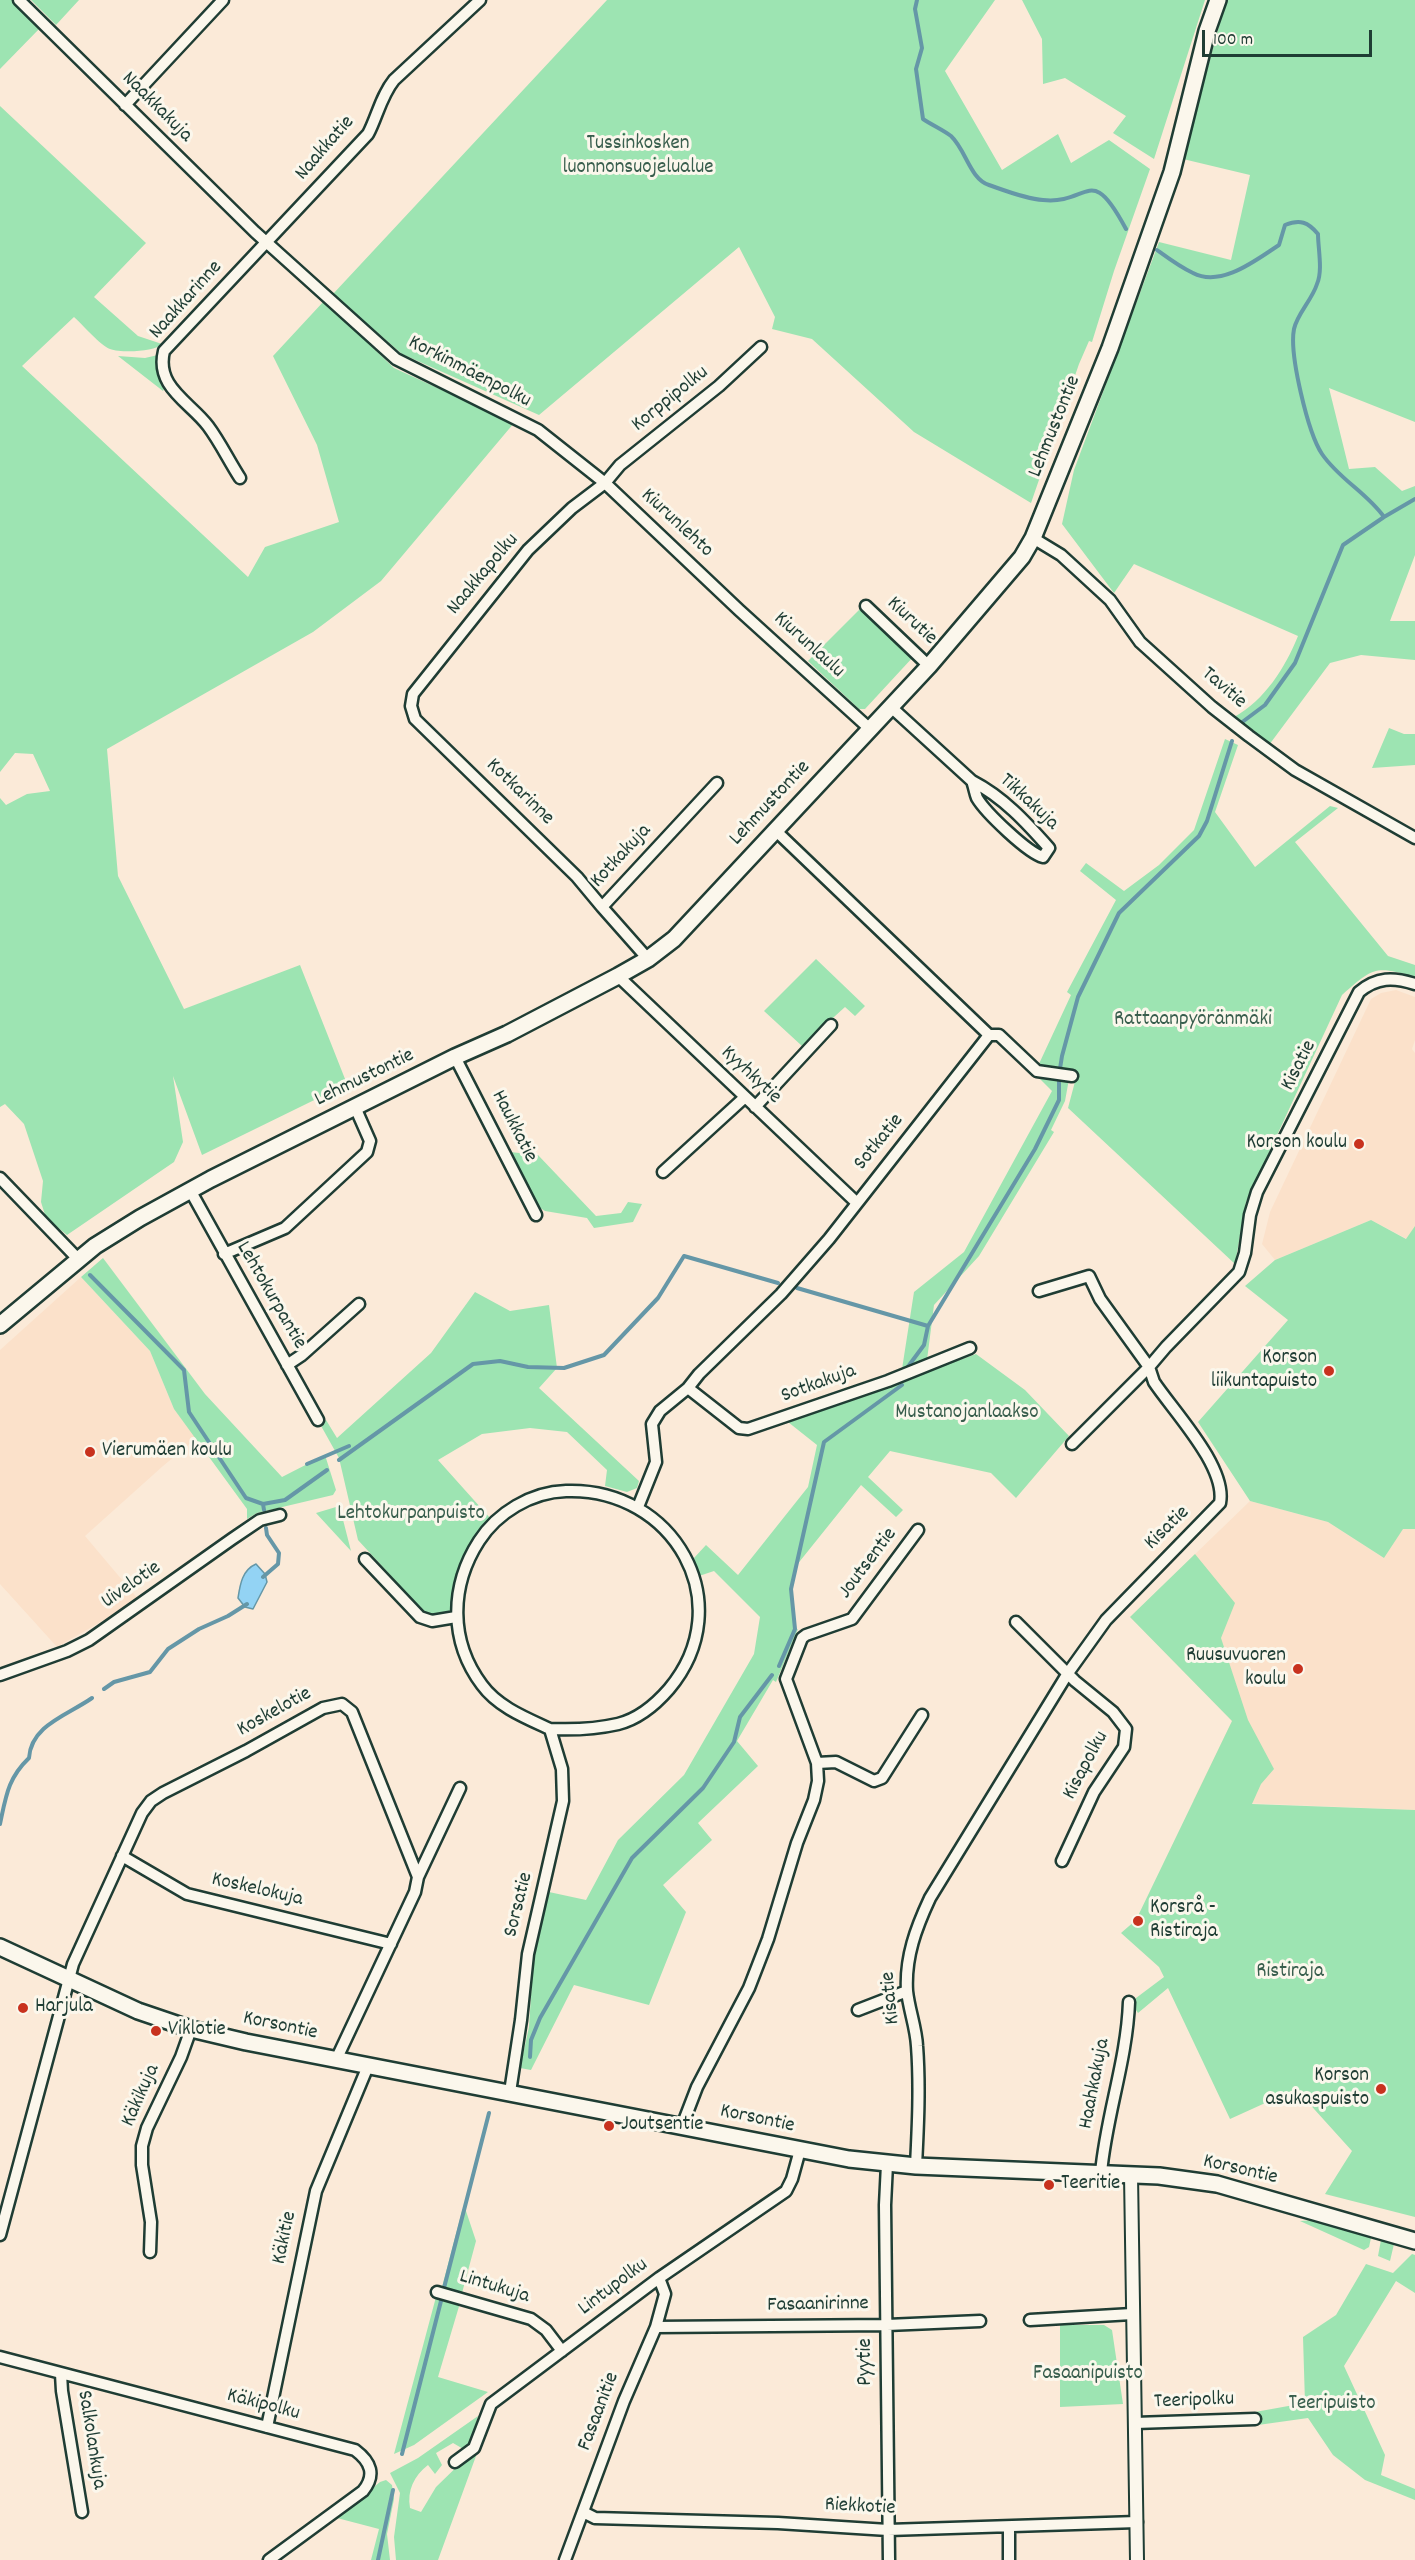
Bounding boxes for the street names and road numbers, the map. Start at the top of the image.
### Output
street label: Naakkakuja [115,67,197,149]
street label: Naakkatie [291,111,361,187]
street label: Naakkarinne [145,256,229,346]
street label: Korkinmäenpolku [403,331,535,415]
street label: Korppipolku [627,361,715,439]
street label: Lehmustontie [1024,372,1088,482]
street label: Kiurunlehto [634,484,718,564]
street label: Naakkapolku [443,529,525,621]
street label: Kiurutie [880,592,942,652]
street label: Kiurunlaulu [767,608,849,684]
street label: Tavitie [1195,663,1251,715]
street label: Kotkarinne [479,754,559,832]
street label: Lehmustontie [725,756,817,852]
street label: Tikkakuja [993,769,1063,837]
street label: Kotkakuja [586,820,658,894]
street label: Kisatie [1277,1037,1323,1095]
street label: Kyyhkytie [714,1041,786,1111]
street label: Lehmustontie [311,1044,419,1114]
street label: Haukkatie [484,1087,542,1167]
street label: Sotkatie [850,1110,910,1176]
street label: Lehtokurpantie [229,1238,311,1354]
street label: Sotkakuja [778,1360,860,1410]
street label: Kisatie [1140,1502,1196,1556]
street label: Joutsentie [834,1524,904,1604]
street label: Uivelotie [97,1556,167,1616]
street label: Koskelotie [234,1682,316,1744]
street label: Kisapolku [1059,1727,1115,1805]
street label: Koskelokuja [209,1868,305,1914]
street label: Sorsatie [500,1870,540,1940]
street label: Kisatie [877,1970,907,2026]
street label: Korsontie [240,2007,320,2047]
street label: Haahkakuja [1075,2037,1117,2131]
street label: Käkikuja [117,2061,167,2131]
street label: Korsontie [717,2100,797,2140]
street label: Korsontie [1200,2150,1280,2192]
street label: Käkitie [268,2209,304,2267]
street label: Lintupolku [574,2254,654,2322]
street label: Lintukuja [456,2265,532,2311]
street label: Fasaanirinne [767,2293,869,2319]
street label: Pyytie [854,2338,880,2386]
street label: Fasaanitie [574,2369,626,2455]
street label: Käkipolku [224,2384,302,2428]
street label: Teeripolku [1153,2388,1235,2416]
street label: Salkolankuja [70,2389,110,2491]
street label: Riekkotie [824,2494,896,2522]

